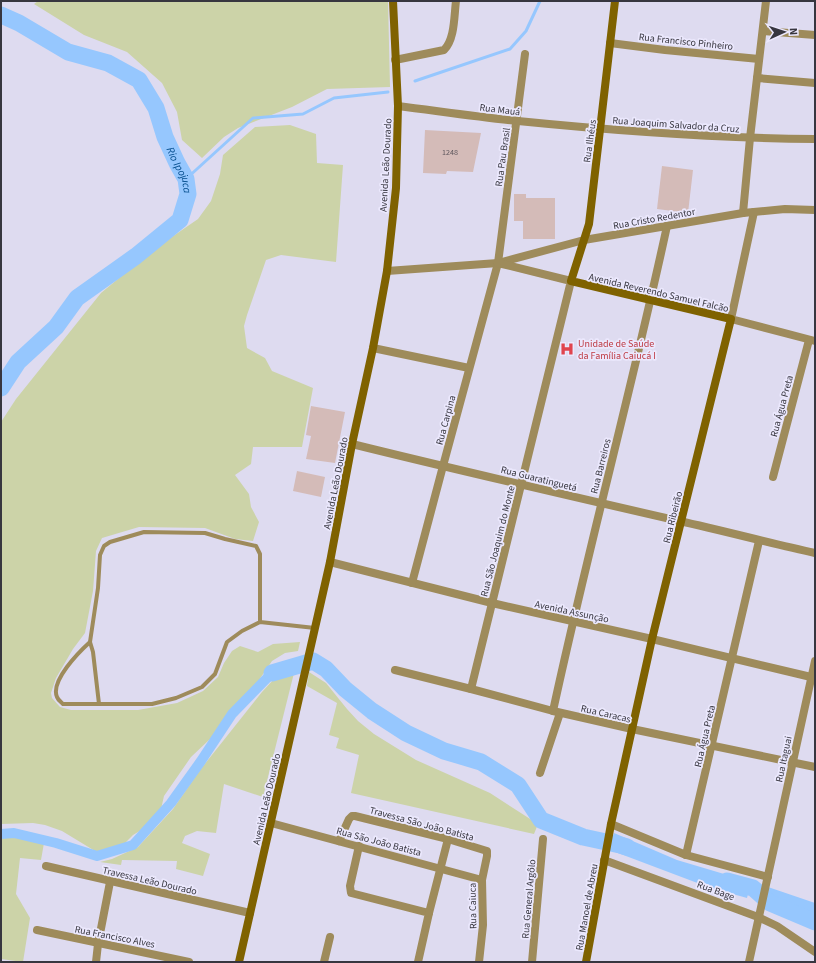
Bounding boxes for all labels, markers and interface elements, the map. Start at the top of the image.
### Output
north arrow [764,12,804,52]
text: N [786,27,801,36]
street label: Rua Francisco Pinheiro [638,30,734,54]
street label: Rua Mauá [479,101,521,119]
street label: Rua Joaquim Salvador da Cruz [612,114,740,136]
street label: Avenida Leão Dourado [377,118,395,212]
street label: Rua Ilhéus [580,119,600,164]
street label: Rua Pau Brasil [492,126,514,187]
water label: Rio Ipojuca [163,145,195,194]
house number: 1248 [442,147,458,158]
street label: Rua Cristo Redentor [612,205,697,233]
street label: Avenida Reverendo Samuel Falcão [587,270,730,316]
place label: Unidade de Saúde da Família Caiucá I [578,337,656,363]
hospital icon: Unidade de Saúde da Família Caiucá I [559,341,575,357]
street label: Rua Água Preta [767,374,797,439]
street label: Rua Carpina [433,394,459,447]
street label: Avenida Leão Dourado [320,436,352,531]
street label: Rua Barreiros [587,437,615,495]
street label: Rua Guaratinguetá [499,463,578,495]
street label: Rua São Joaquim do Monte [477,484,519,598]
street label: Rua Ribeirão [660,490,686,545]
street label: Avenida Assunção [533,597,610,627]
street label: Rua Caracas [579,701,632,727]
street label: Rua Água Preta [691,704,719,769]
street label: Rua Itaguai [772,735,796,784]
street label: Avenida Leão Dourado [250,752,284,846]
street label: Travessa São João Batista [368,803,475,845]
street label: Rua São João Batista [335,824,423,860]
street label: Rua General Argôlo [519,859,539,939]
street label: Travessa Leão Dourado [101,863,198,899]
street label: Rua Manoel de Abreu [572,863,602,952]
street label: Rua Bage [695,878,736,904]
street label: Rua Caiuca [466,883,480,929]
street label: Rua Francisco Alves [74,922,156,952]

